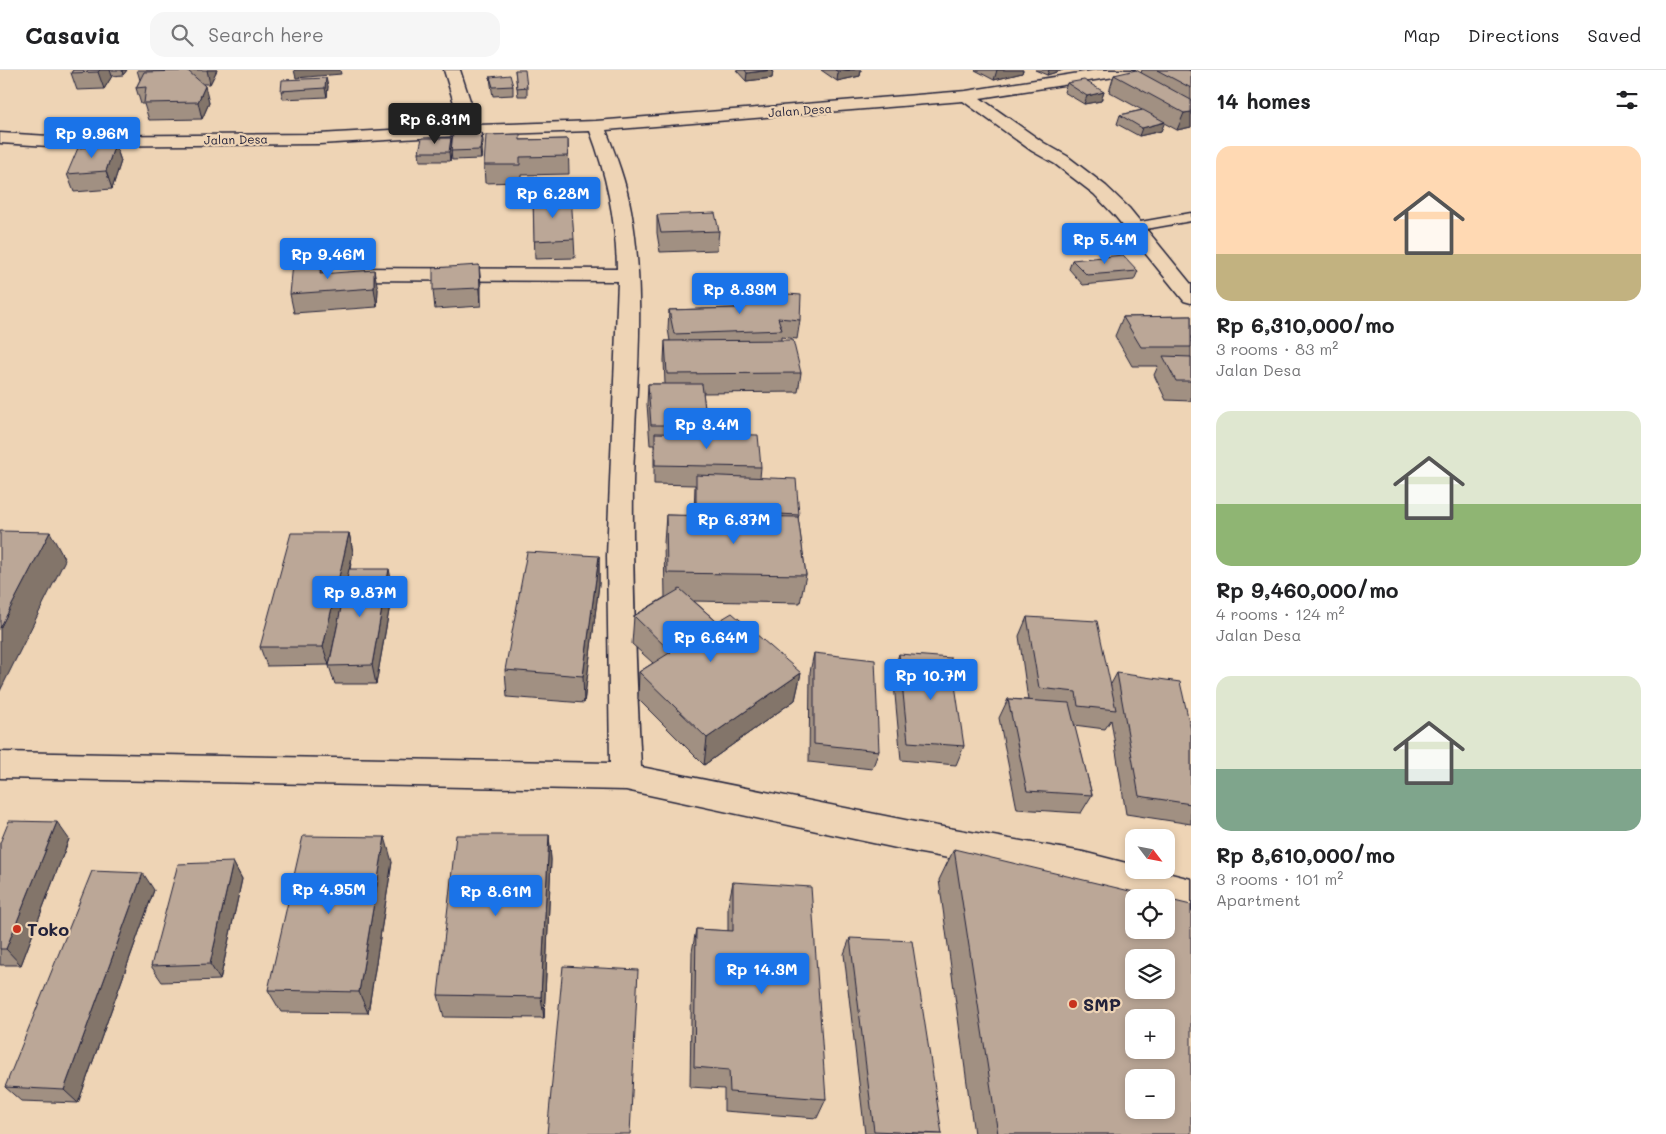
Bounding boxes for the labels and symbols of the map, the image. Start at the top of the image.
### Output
street label: Jalan Desa [768,100,832,120]
pin: Rp 6.31M [383,102,487,145]
pin: Rp 9.96M [40,116,144,159]
street label: Jalan Desa [204,130,268,148]
pin: Rp 6.28M [501,176,605,219]
pin: Rp 5.4M [1059,222,1151,265]
pin: Rp 9.46M [276,238,380,280]
pin: Rp 8.33M [688,272,792,315]
pin: Rp 3.4M [661,408,753,450]
pin: Rp 6.37M [682,502,786,545]
pin: Rp 9.87M [308,576,412,618]
pin: Rp 6.64M [659,620,763,663]
pin: Rp 10.7M [879,658,983,701]
north arrow [1125,829,1175,879]
pin: Rp 4.95M [277,872,381,915]
pin: Rp 8.61M [444,874,548,917]
place label: Toko [27,917,69,941]
marker: Toko [11,923,23,935]
pin: Rp 14.3M [710,952,814,995]
place label: SMP [1083,992,1121,1016]
marker: SMP [1067,998,1079,1010]

